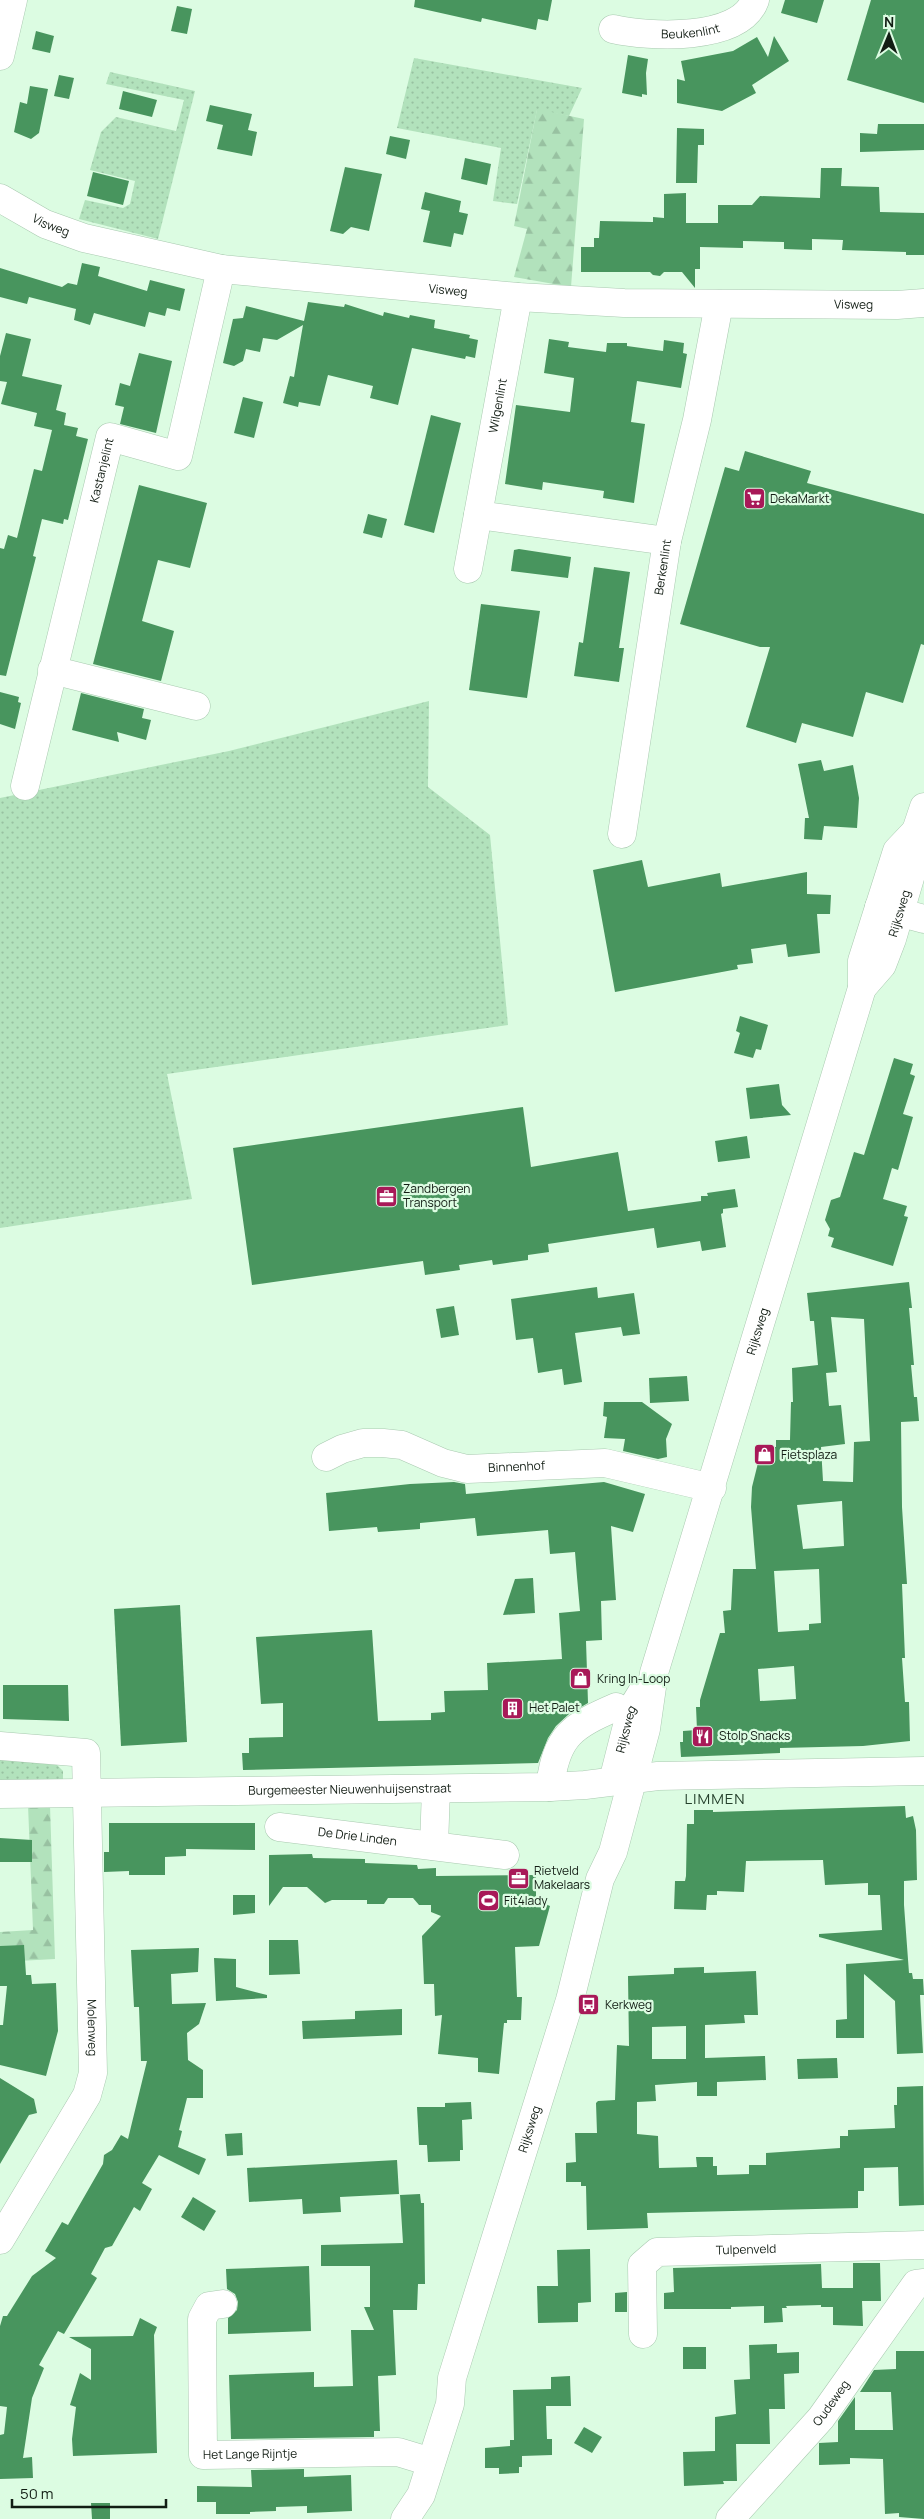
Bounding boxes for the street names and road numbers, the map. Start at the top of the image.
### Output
street label: Beukenlint [661,19,722,42]
street label: Visweg [29,209,72,240]
street label: Visweg [428,280,468,300]
street label: Visweg [834,296,873,313]
street label: Wilgenlint [484,377,511,434]
street label: Kastanjelint [85,436,118,504]
street label: Berkenlint [650,538,675,596]
street label: Rijksweg [884,888,914,939]
street label: Rijksweg [742,1306,772,1357]
street label: Binnenhof [488,1457,546,1476]
street label: Rijksweg [611,1702,640,1755]
street label: Burgemeester Nieuwenhuijsenstraat [248,1779,452,1799]
street label: De Drie Linden [317,1823,398,1850]
street label: Molenweg [83,1999,102,2056]
street label: Rijksweg [514,2103,544,2155]
street label: Tulpenveld [716,2240,777,2258]
street label: Oudeweg [809,2377,853,2430]
street label: Het Lange Rijntje [203,2445,297,2463]

